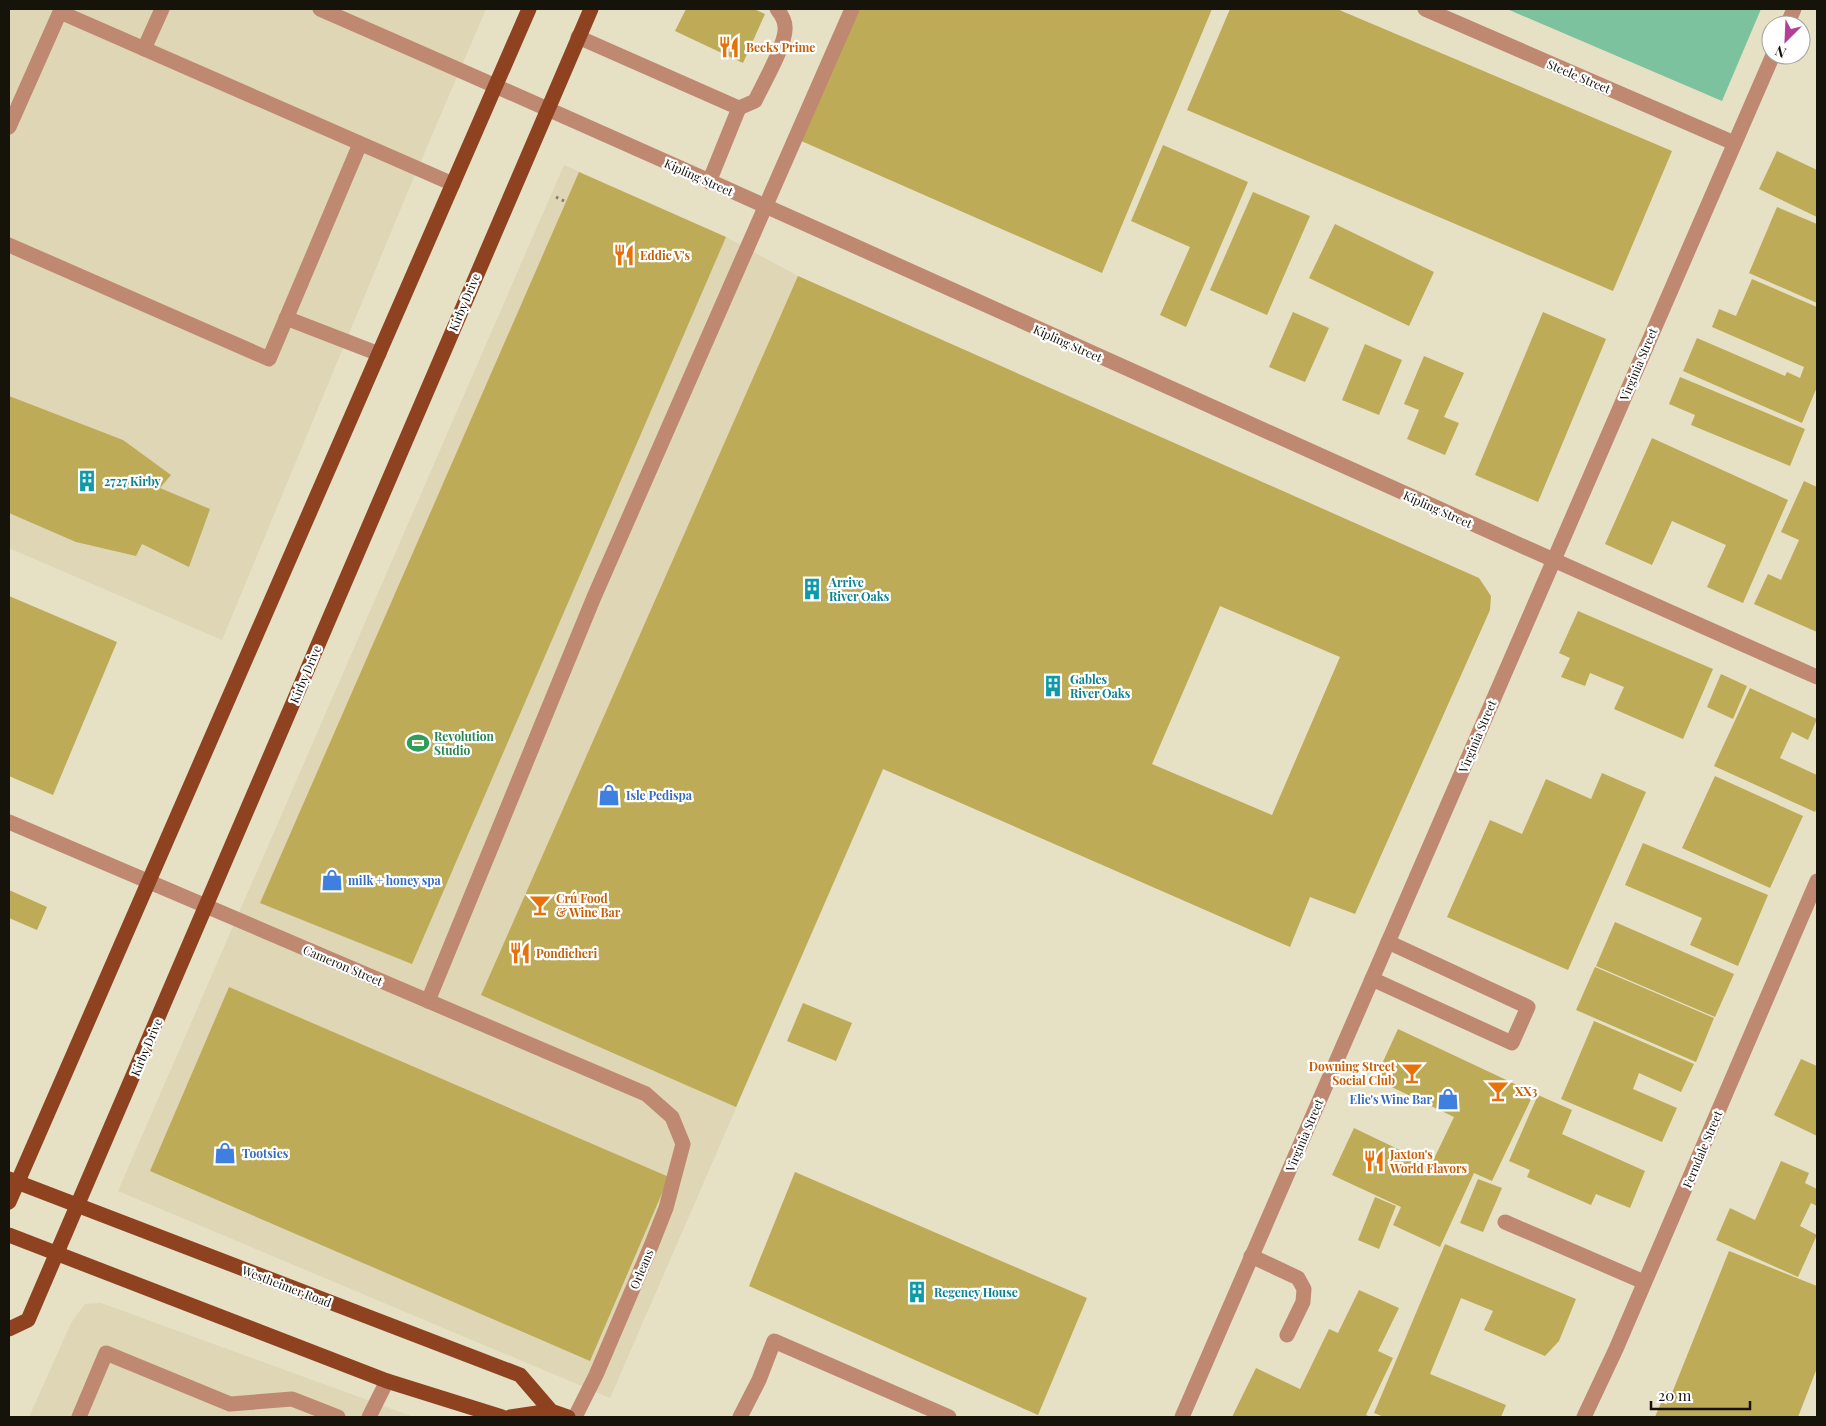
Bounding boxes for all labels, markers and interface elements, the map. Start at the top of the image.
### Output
north arrow [1761,15,1811,65]
restaurant icon: Becks Prime [716,34,742,60]
place label: Becks Prime [746,39,815,55]
text: N [1772,42,1789,63]
street label: Steele Street [1545,55,1614,97]
street label: Kipling Street [662,155,737,200]
restaurant icon: Eddie V's [611,242,637,268]
place label: Eddie V's [640,247,690,263]
street label: Kirby Drive [445,271,483,333]
street label: Kipling Street [1031,321,1106,366]
street label: Virginia Street [1615,324,1661,404]
building icon: 2727 Kirby [74,468,100,494]
place label: 2727 Kirby [104,473,162,489]
street label: Kipling Street [1401,487,1476,532]
place label: Arrive River Oaks [828,574,890,604]
building icon: Arrive River Oaks [799,576,825,602]
street label: Kirby Drive [286,643,324,705]
place label: Gables River Oaks [1070,671,1131,701]
building icon: Gables River Oaks [1040,673,1066,699]
street label: Virginia Street [1454,696,1500,776]
place label: Revolution Studio [434,728,495,758]
sports icon: Revolution Studio [405,730,431,756]
shop icon: Isle Pedispa [596,782,622,808]
place label: Isle Pedispa [626,787,693,803]
shop icon: milk + honey spa [319,867,345,893]
place label: milk + honey spa [348,872,442,888]
place label: Crú Food & Wine Bar [556,890,621,920]
bar icon: Crú Food & Wine Bar [527,892,553,918]
restaurant icon: Pondicheri [507,940,533,966]
street label: Cameron Street [301,941,386,989]
place label: Pondicheri [536,945,597,961]
street label: Kirby Drive [127,1016,165,1078]
place label: Downing Street Social Club [1309,1058,1396,1088]
bar icon: Downing Street Social Club [1399,1060,1425,1086]
bar icon: XX3 [1485,1078,1511,1104]
place label: XX3 [1515,1083,1538,1099]
shop icon: Elie's Wine Bar [1435,1086,1461,1112]
place label: Elie's Wine Bar [1350,1091,1432,1107]
street label: Virginia Street [1281,1095,1327,1175]
street label: Ferndale Street [1678,1107,1726,1190]
shop icon: Tootsies [212,1140,238,1166]
place label: Tootsies [242,1145,289,1161]
place label: Jaxton's World Flavors [1389,1146,1468,1176]
restaurant icon: Jaxton's World Flavors [1361,1148,1387,1174]
street label: Orleans [625,1247,657,1291]
street label: Westheimer Road [239,1261,334,1310]
building icon: Regency House [904,1279,930,1305]
place label: Regency House [934,1284,1018,1300]
scale bar [1651,1378,1750,1410]
text: 20 m [1658,1385,1692,1405]

